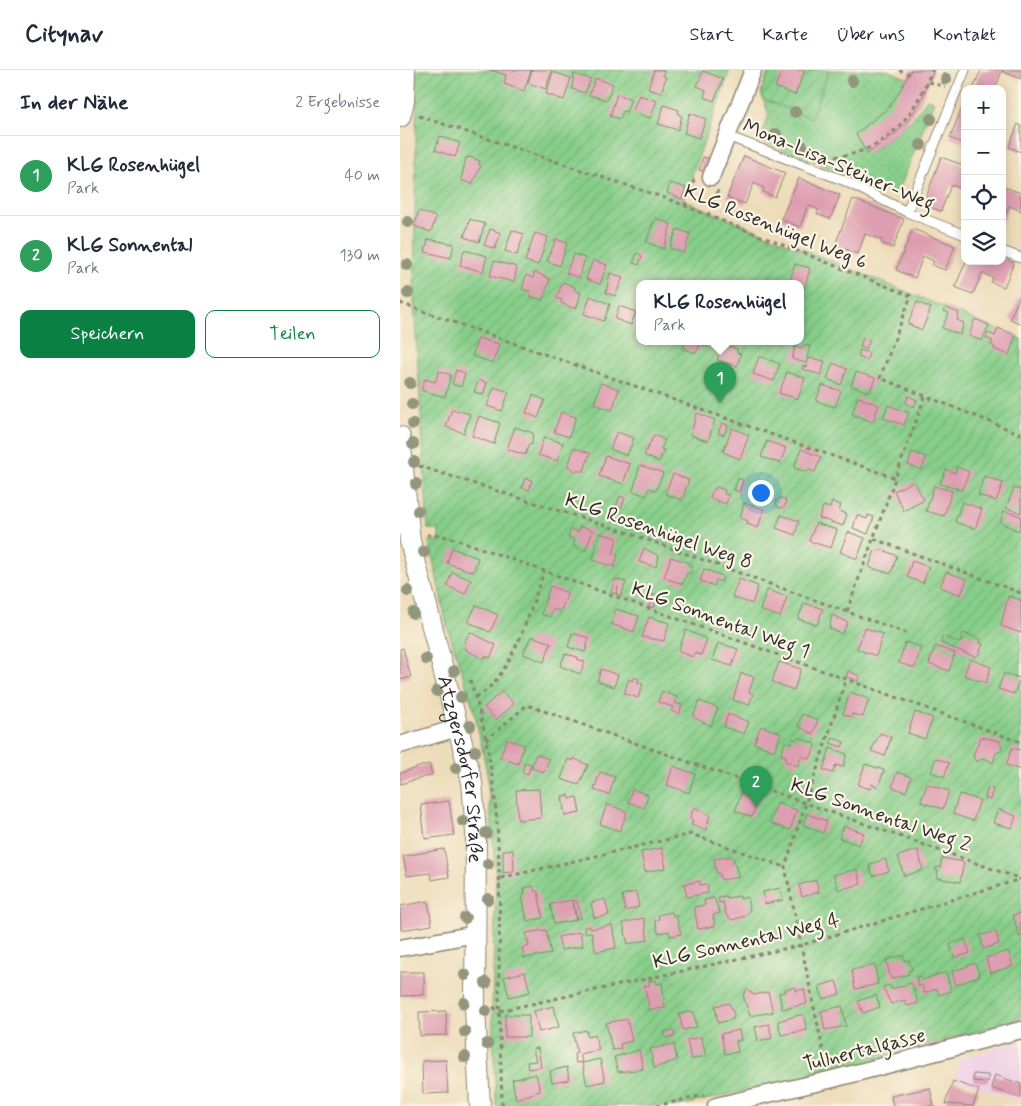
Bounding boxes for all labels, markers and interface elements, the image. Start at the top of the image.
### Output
text: Citynav [25,19,103,50]
text: Start [690,23,734,47]
text: Karte [762,23,808,47]
text: Über uns [836,23,905,47]
text: Kontakt [933,23,996,47]
map controls [961,85,1006,265]
button: + [961,85,1006,130]
text: In der Nähe [20,89,128,117]
text: 2 Ergebnisse [295,92,380,113]
street label: Mona-Lisa-Steiner-Weg [737,113,939,220]
button: − [961,130,1006,175]
text: KLG Rosenhügel [67,153,200,178]
text: 1 [32,165,40,186]
text: 40 m [344,165,380,186]
button: locate [961,175,1006,220]
text: Park [67,178,99,199]
street label: KLG Rosenhügel Weg 6 [680,178,871,277]
button: layers [961,220,1006,265]
text: KLG Sonnental [67,233,192,258]
text: 2 [32,245,40,266]
text: 130 m [339,245,380,266]
text: Park [67,258,99,279]
popup [636,280,804,345]
text: KLG Rosenhügel [654,290,786,315]
button: Speichern [20,310,195,358]
button: Teilen [205,310,380,358]
text: Park [654,315,685,336]
pin: 1 [704,362,736,403]
your location [748,480,774,506]
street label: KLG Rosenhügel Weg 8 [561,487,756,576]
street label: KLG Sonnental Weg 1 [627,576,813,667]
street label: Atzgersdorfer Straße [430,673,488,863]
pin: 2 [740,766,772,807]
street label: KLG Sonnental Weg 2 [786,772,974,861]
street label: KLG Sonnental Weg 4 [650,907,843,978]
street label: Tullnertalgasse [800,1022,929,1081]

